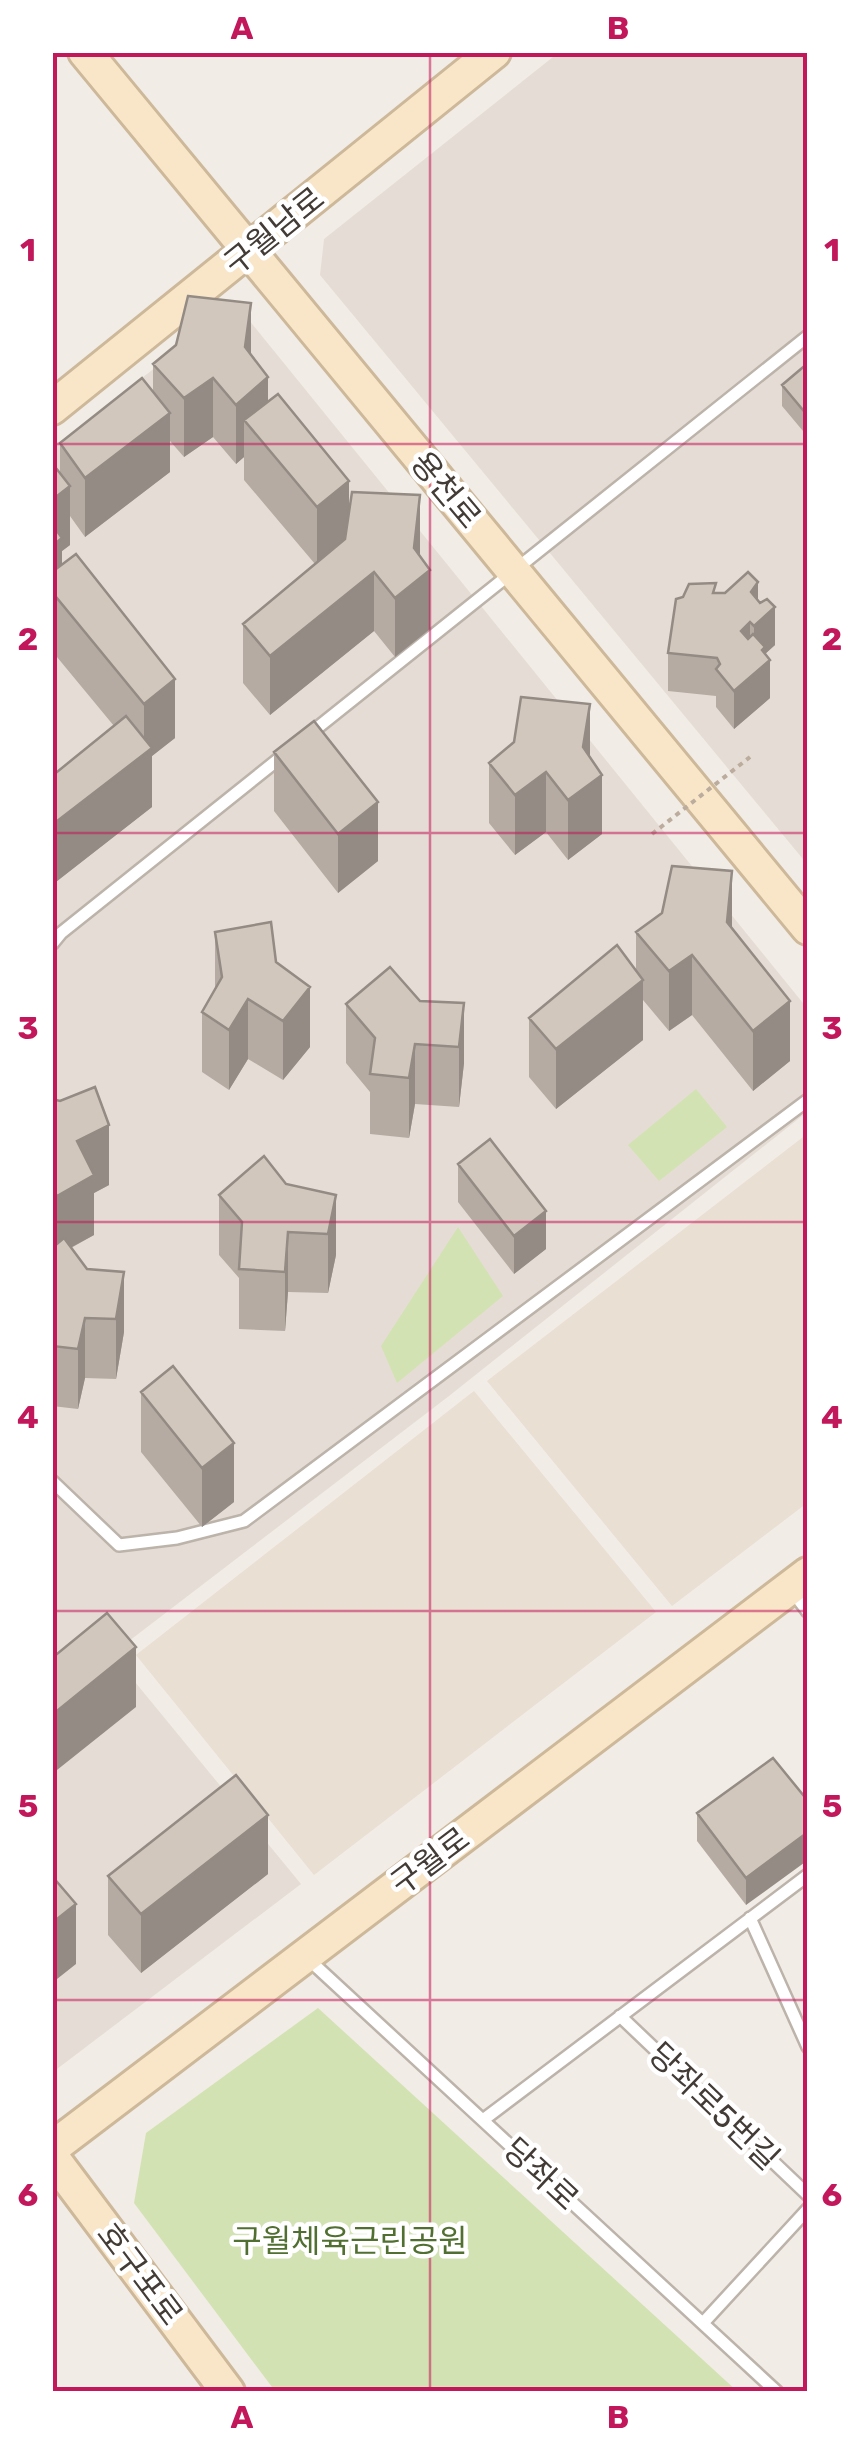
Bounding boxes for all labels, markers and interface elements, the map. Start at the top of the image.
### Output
text: A [231,9,254,47]
text: B [607,9,629,47]
street label: 구월남로 [216,179,332,283]
text: 1 [20,231,36,269]
text: 1 [824,231,840,269]
street label: 용천로 [403,444,489,536]
text: 2 [18,620,38,658]
text: 2 [822,620,842,658]
text: 3 [17,1009,39,1047]
text: 3 [821,1009,843,1047]
text: 4 [17,1398,39,1436]
text: 4 [821,1398,843,1436]
text: 5 [18,1787,38,1825]
text: 5 [822,1787,842,1825]
street label: 구월로 [383,1819,477,1903]
street label: 당좌로5번길 [641,2035,787,2177]
street label: 당좌로 [496,2130,586,2218]
text: 6 [18,2176,38,2214]
text: 6 [822,2176,842,2214]
street label: 호구포로 [89,2216,191,2332]
park label: 구월체육근린공원 [232,2222,468,2260]
text: A [231,2398,254,2436]
text: B [607,2398,629,2436]

